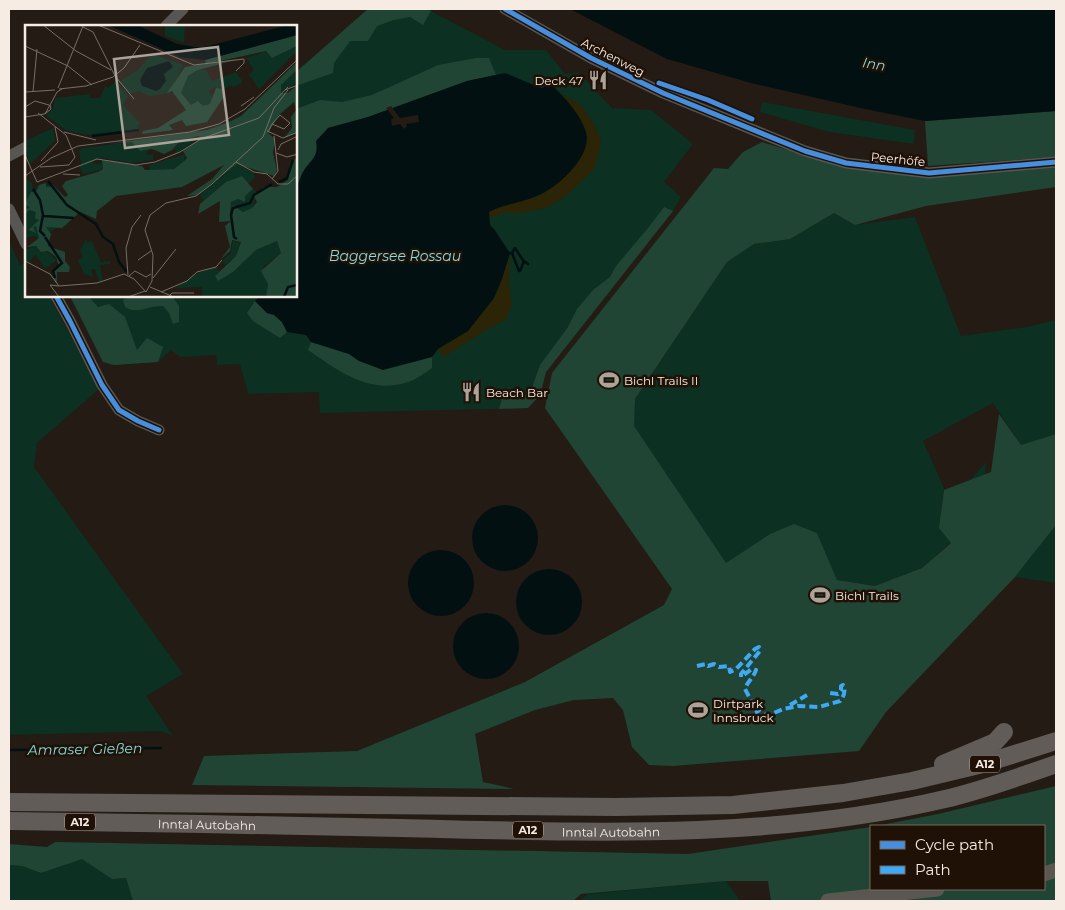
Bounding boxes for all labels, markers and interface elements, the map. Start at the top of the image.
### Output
inset map [25,25,298,298]
street label: Archenweg [579,35,647,79]
water label: Inn [861,53,887,75]
restaurant icon: Deck 47 [587,69,609,91]
place label: Deck 47 [534,73,583,88]
street label: Peerhöfe [870,149,926,169]
water label: Baggersee Rossau [329,247,461,265]
sports icon: Bichl Trails II [598,369,620,391]
place label: Bichl Trails II [624,373,698,388]
restaurant icon: Beach Bar [460,381,482,403]
place label: Beach Bar [486,385,548,400]
sports icon: Bichl Trails [809,584,831,606]
place label: Bichl Trails [835,588,899,603]
place label: Dirtpark Innsbruck [713,696,774,725]
sports icon: Dirtpark Innsbruck [687,699,709,721]
water label: Amraser Gießen [27,739,142,759]
road number: A12 [970,756,1000,772]
road number: A12 [65,814,95,830]
street label: Inntal Autobahn [158,816,256,833]
road number: A12 [513,822,543,838]
street label: Inntal Autobahn [562,824,660,839]
legend [870,825,1045,890]
text: Cycle path [915,835,994,854]
text: Path [915,860,951,879]

